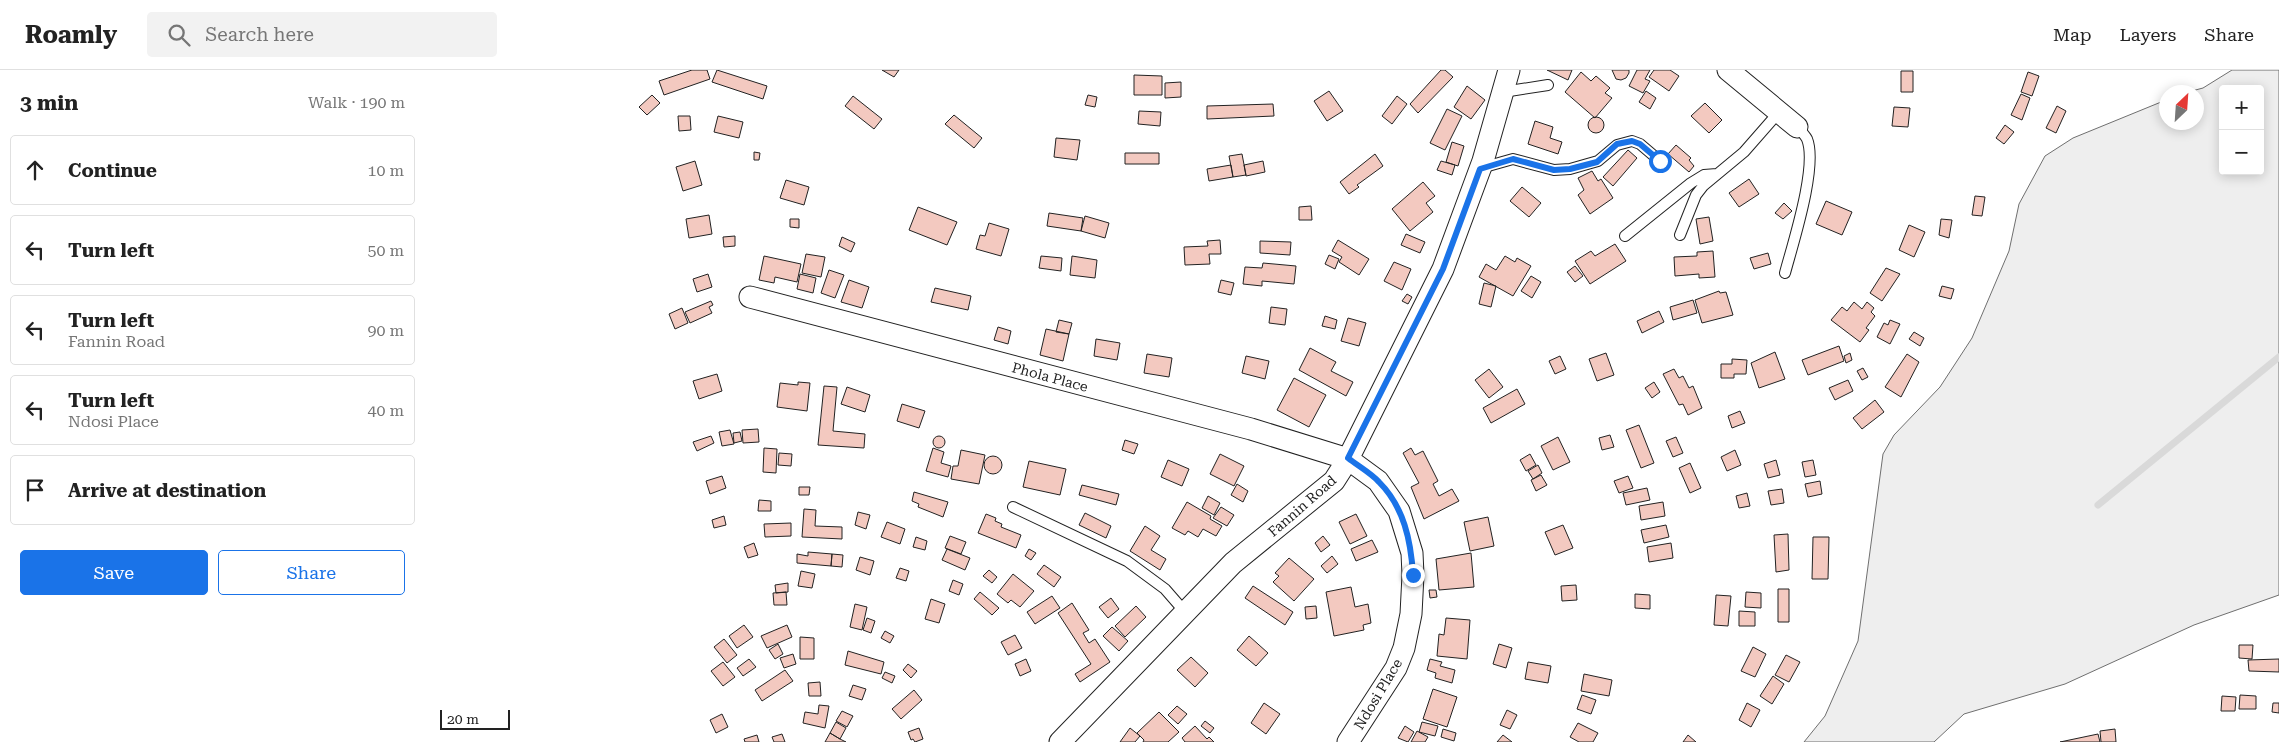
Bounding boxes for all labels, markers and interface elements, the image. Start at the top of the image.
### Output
search box [147,12,497,57]
text: Roamly [25,21,117,49]
icon: search [165,21,193,49]
text: Search here [205,23,314,46]
text: Map [2053,24,2092,45]
text: Layers [2120,24,2176,45]
text: Share [2204,24,2254,45]
north arrow [2159,85,2204,130]
map controls [2219,85,2264,175]
button: + [2219,85,2264,130]
text: 3 min [20,91,78,115]
text: Walk · 190 m [308,93,405,112]
button: − [2219,130,2264,175]
route start [1649,150,1672,173]
icon: ahead [21,156,49,184]
text: Continue [68,159,157,182]
text: 10 m [367,161,404,180]
icon: left [21,236,49,264]
text: Turn left [68,239,154,262]
text: 50 m [367,241,404,260]
text: Turn left [68,309,154,332]
icon: left [21,316,49,344]
text: 90 m [367,321,404,340]
text: Fannin Road [68,332,165,351]
street label: Phola Place [1010,359,1090,395]
text: Turn left [68,389,154,412]
icon: left [21,396,49,424]
text: 40 m [367,401,404,420]
text: Ndosi Place [68,412,159,431]
street label: Fannin Road [1265,472,1339,540]
icon: arrive [21,476,49,504]
text: Arrive at destination [68,479,266,502]
button: Save [20,550,208,595]
button: Share [218,550,405,595]
route end [1402,564,1425,587]
street label: Ndosi Place [1351,656,1405,732]
scale bar [440,707,510,730]
text: 20 m [447,711,479,727]

